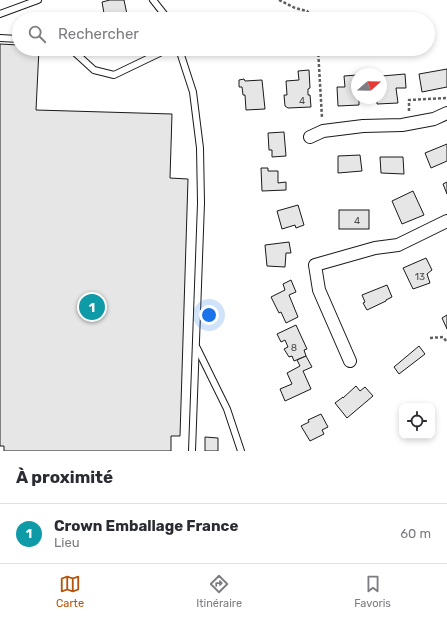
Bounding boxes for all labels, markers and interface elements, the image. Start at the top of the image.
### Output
search box [12,12,435,56]
icon: search [26,23,48,45]
text: Rechercher [58,25,139,43]
north arrow [351,68,387,104]
house number: 4 [299,95,305,107]
house number: 4 [354,215,360,227]
house number: 13 [415,271,425,283]
pin: 1 [79,292,105,322]
your location [199,305,219,325]
house number: 8 [291,342,297,354]
map controls [399,403,435,439]
button: locate [399,403,435,439]
text: À proximité [16,467,113,487]
text: Crown Emballage France [54,517,238,535]
text: 1 [26,526,32,541]
text: 60 m [400,526,431,541]
text: Lieu [54,535,80,550]
tab: Carte [56,573,84,610]
tab: Itinéraire [196,573,242,610]
tab: Favoris [354,573,391,610]

